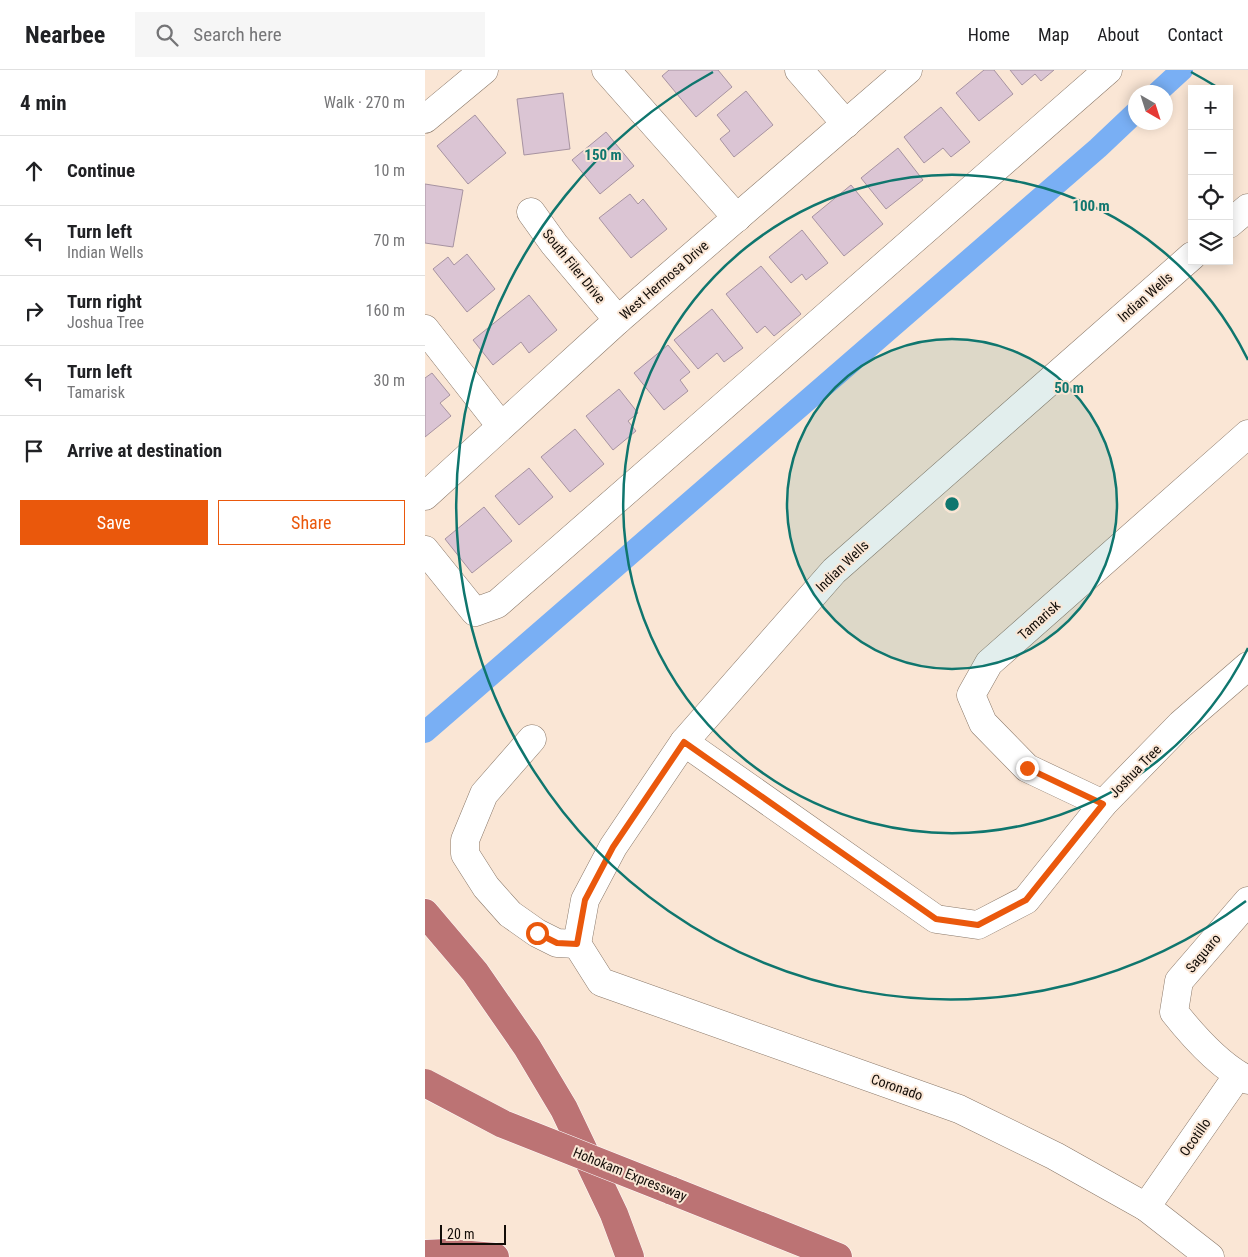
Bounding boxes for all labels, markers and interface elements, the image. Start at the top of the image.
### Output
search box [135,12,485,57]
text: Nearbee [25,21,105,49]
icon: search [153,21,181,49]
text: Search here [193,23,282,46]
text: Home [968,24,1010,45]
text: Map [1038,24,1069,45]
text: About [1097,24,1139,45]
text: Contact [1167,24,1223,45]
north arrow [1128,85,1173,130]
map controls [1188,85,1233,265]
button: + [1188,85,1233,130]
text: 4 min [20,91,67,115]
text: Walk · 270 m [324,93,405,112]
button: − [1188,130,1233,175]
text: 150 m [584,146,622,164]
icon: ahead [20,157,48,185]
text: Continue [67,159,135,182]
text: 10 m [373,161,405,180]
button: locate [1188,175,1233,220]
text: 100 m [1072,197,1110,215]
text: Turn left [67,220,132,243]
button: layers [1188,220,1233,265]
street label: South Filer Drive [539,226,609,306]
icon: left [20,227,48,255]
text: 70 m [373,231,405,250]
street label: West Hermosa Drive [616,237,712,323]
text: Indian Wells [67,243,144,262]
street label: Indian Wells [1114,269,1176,325]
text: Turn right [67,290,142,313]
icon: right [20,297,48,325]
text: 160 m [366,301,405,320]
text: Joshua Tree [67,313,144,332]
text: Turn left [67,360,132,383]
icon: left [20,367,48,395]
text: 30 m [373,371,405,390]
text: 50 m [1054,379,1084,397]
text: Tamarisk [67,383,125,402]
icon: arrive [20,437,48,465]
text: Arrive at destination [67,439,222,462]
centre of rings [943,495,961,513]
button: Save [20,500,208,545]
button: Share [218,500,405,545]
street label: Indian Wells [812,537,872,595]
street label: Tamarisk [1015,597,1064,643]
street label: Joshua Tree [1106,741,1164,801]
route end [1016,757,1039,780]
route start [526,922,549,945]
street label: Saguaro [1182,930,1224,976]
street label: Coronado [869,1071,925,1103]
street label: Ocotillo [1176,1115,1214,1159]
street label: Hohokam Expressway [571,1144,689,1204]
scale bar [440,1222,506,1245]
text: 20 m [447,1226,475,1242]

